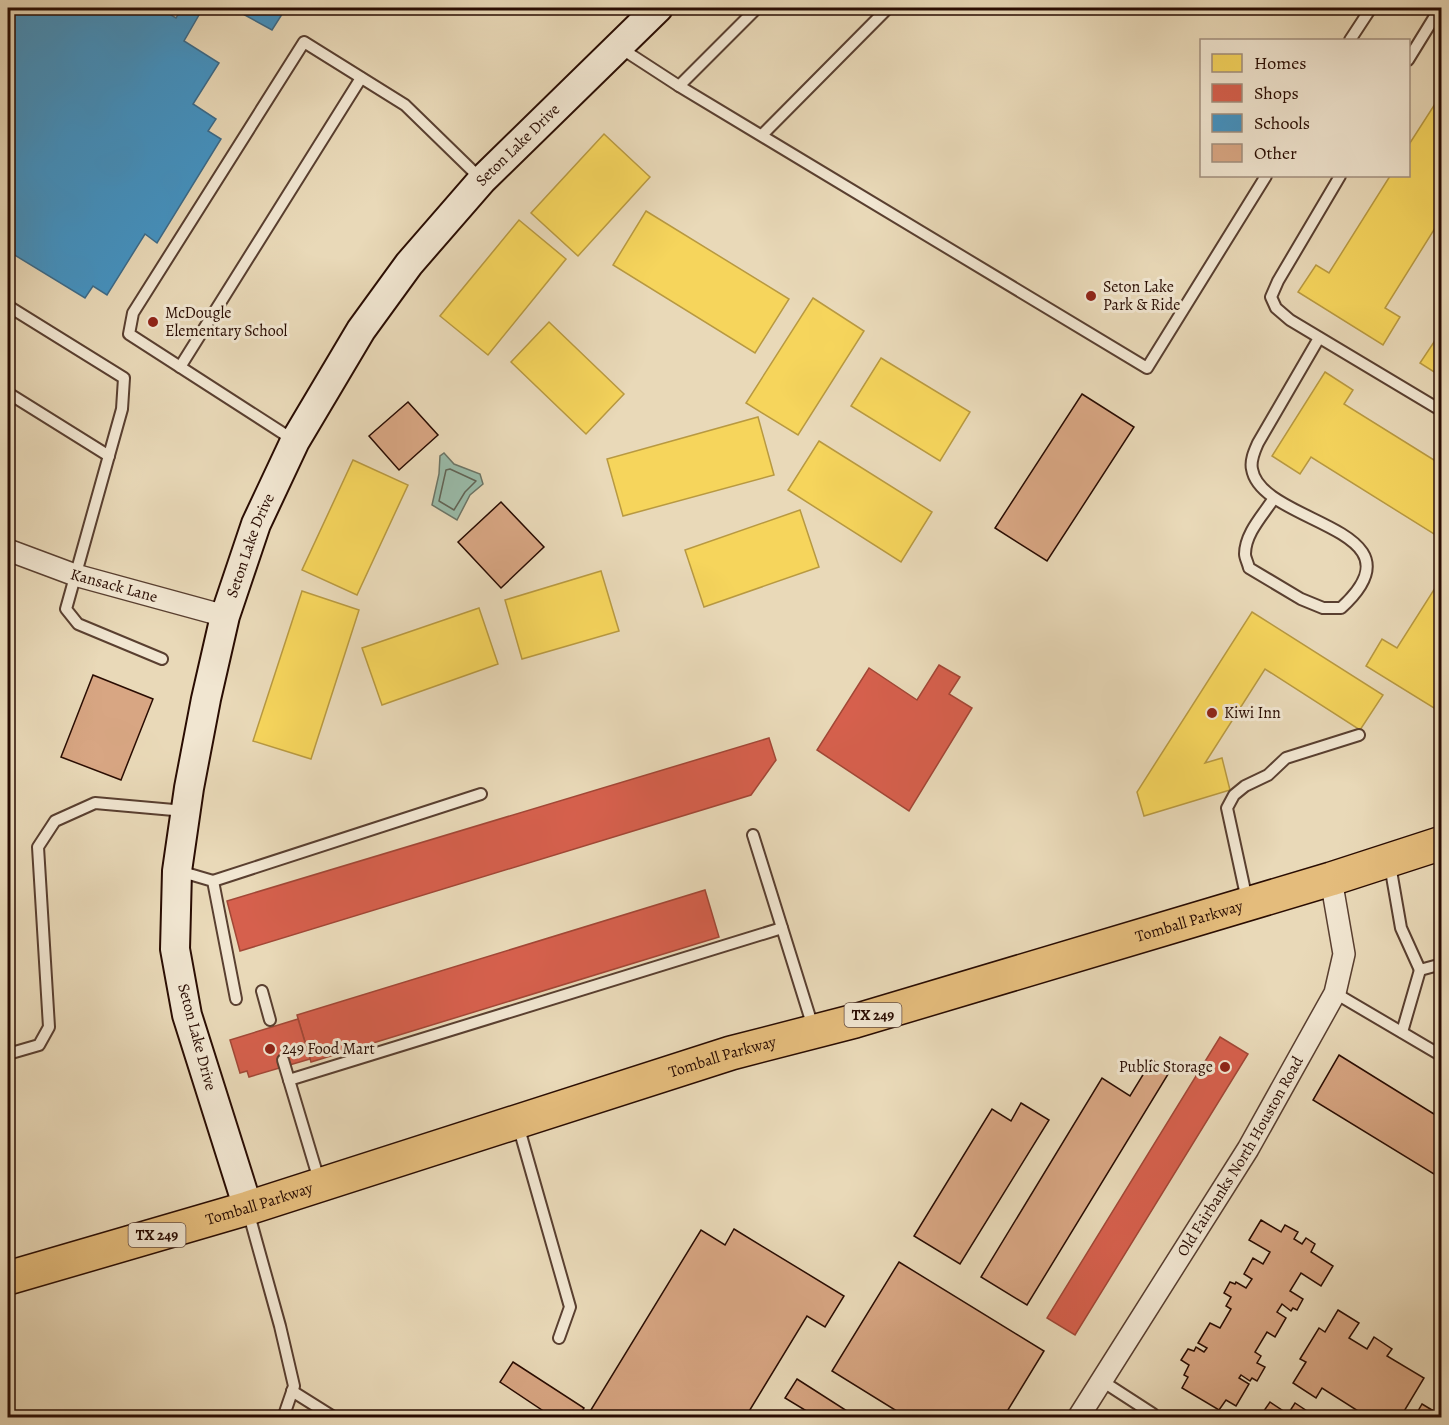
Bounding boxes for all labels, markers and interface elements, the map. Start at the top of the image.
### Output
legend [1200,39,1410,177]
text: Homes [1254,51,1306,75]
text: Shops [1254,81,1299,105]
street label: Seton Lake Drive [470,99,565,191]
text: Schools [1254,111,1310,135]
text: Other [1254,141,1297,165]
place label: Seton Lake Park & Ride [1103,276,1180,316]
marker: Seton Lake Park & Ride [1084,289,1098,303]
place label: McDougle Elementary School [165,302,288,342]
marker: McDougle Elementary School [146,315,160,329]
street label: Seton Lake Drive [221,490,280,601]
street label: Kansack Lane [68,563,160,608]
place label: Kiwi Inn [1224,702,1281,724]
marker: Kiwi Inn [1205,706,1219,720]
street label: Tomball Parkway [1133,895,1246,948]
street label: Seton Lake Drive [172,981,222,1093]
road number: TX 249 [844,1003,902,1027]
street label: Tomball Parkway [666,1031,779,1083]
place label: 249 Food Mart [282,1038,375,1060]
marker: 249 Food Mart [263,1042,277,1056]
street label: Old Fairbanks North Houston Road [1172,1052,1309,1261]
place label: Public Storage [1119,1056,1213,1078]
marker: Public Storage [1218,1060,1232,1074]
street label: Tomball Parkway [203,1177,316,1231]
road number: TX 249 [128,1223,186,1247]

